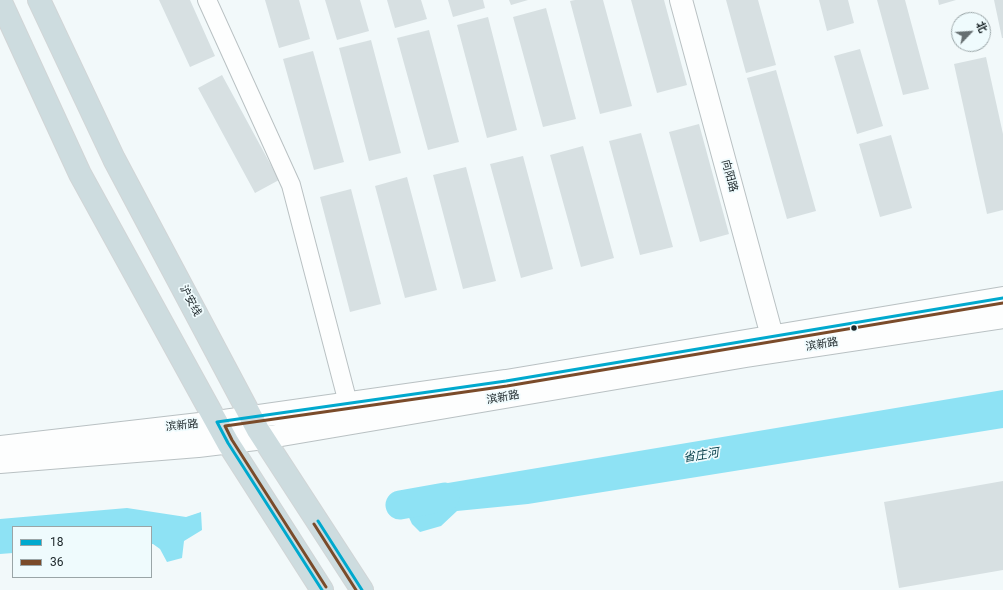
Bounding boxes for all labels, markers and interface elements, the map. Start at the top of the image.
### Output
north arrow [951,12,991,52]
text: 北 [973,19,990,35]
street label: 向阳路 [718,158,740,194]
street label: 沪安线 [176,283,204,319]
unlabelled marker [849,323,859,333]
street label: 滨新路 [805,336,839,354]
street label: 滨新路 [486,389,520,407]
street label: 滨新路 [165,418,199,434]
water label: 省庄河 [682,446,720,466]
legend [12,526,152,578]
text: 18 [50,535,64,549]
text: 36 [50,555,64,569]

